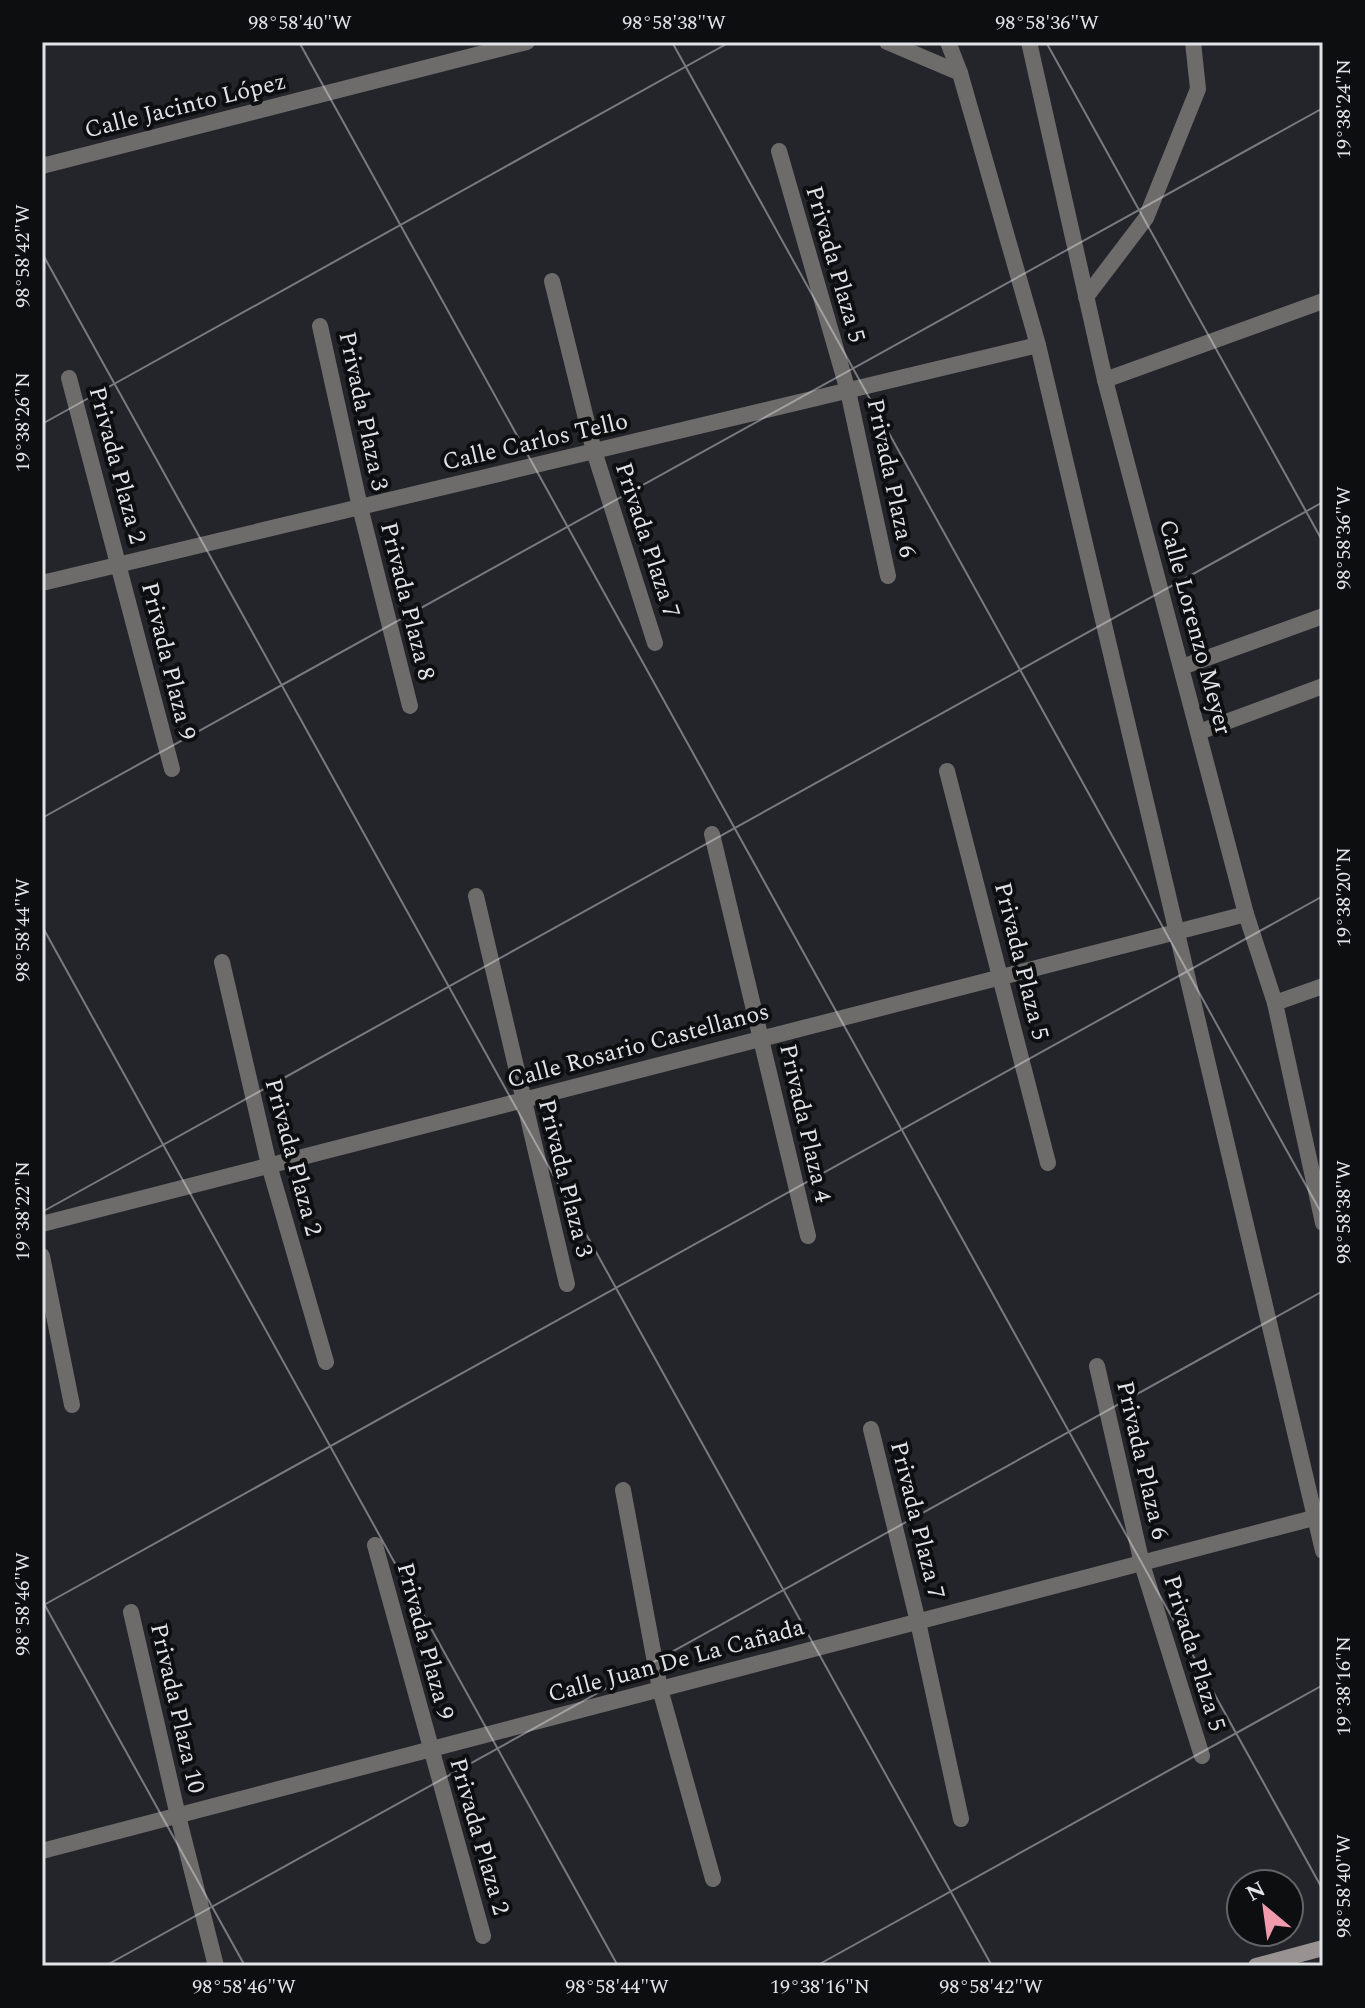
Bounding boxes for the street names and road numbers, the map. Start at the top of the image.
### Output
street label: Calle Jacinto López [81,64,290,148]
street label: Privada Plaza 5 [795,182,875,347]
street label: Privada Plaza 3 [329,328,397,494]
street label: Privada Plaza 2 [79,383,155,548]
street label: Privada Plaza 6 [857,395,925,561]
street label: Calle Carlos Tello [439,403,632,481]
street label: Privada Plaza 7 [605,458,689,623]
street label: Calle Lorenzo Meyer [1149,516,1241,739]
street label: Privada Plaza 8 [370,518,444,684]
street label: Privada Plaza 9 [131,578,205,744]
street label: Privada Plaza 5 [984,878,1058,1044]
street label: Calle Rosario Castellanos [503,994,773,1098]
street label: Privada Plaza 4 [769,1040,841,1206]
street label: Privada Plaza 2 [255,1075,331,1240]
street label: Privada Plaza 3 [528,1095,602,1261]
street label: Privada Plaza 6 [1106,1377,1178,1543]
street label: Privada Plaza 7 [880,1437,954,1603]
street label: Privada Plaza 9 [387,1559,463,1724]
street label: Privada Plaza 5 [1153,1571,1235,1736]
street label: Calle Juan De La Cañada [544,1609,809,1713]
street label: Privada Plaza 10 [140,1620,214,1797]
street label: Privada Plaza 2 [439,1754,519,1919]

